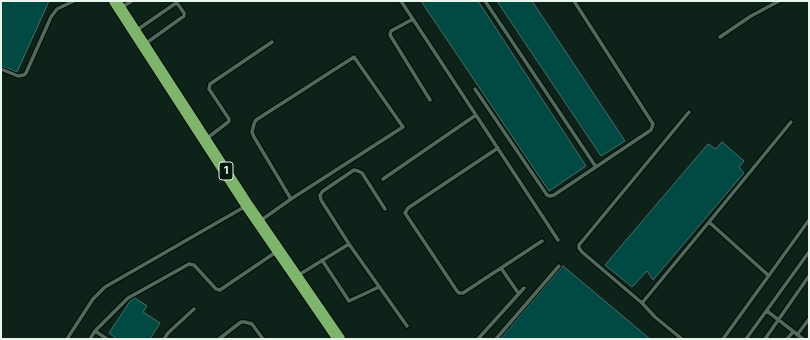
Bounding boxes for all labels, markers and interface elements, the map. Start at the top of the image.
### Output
road number: 1 [219,162,233,180]

